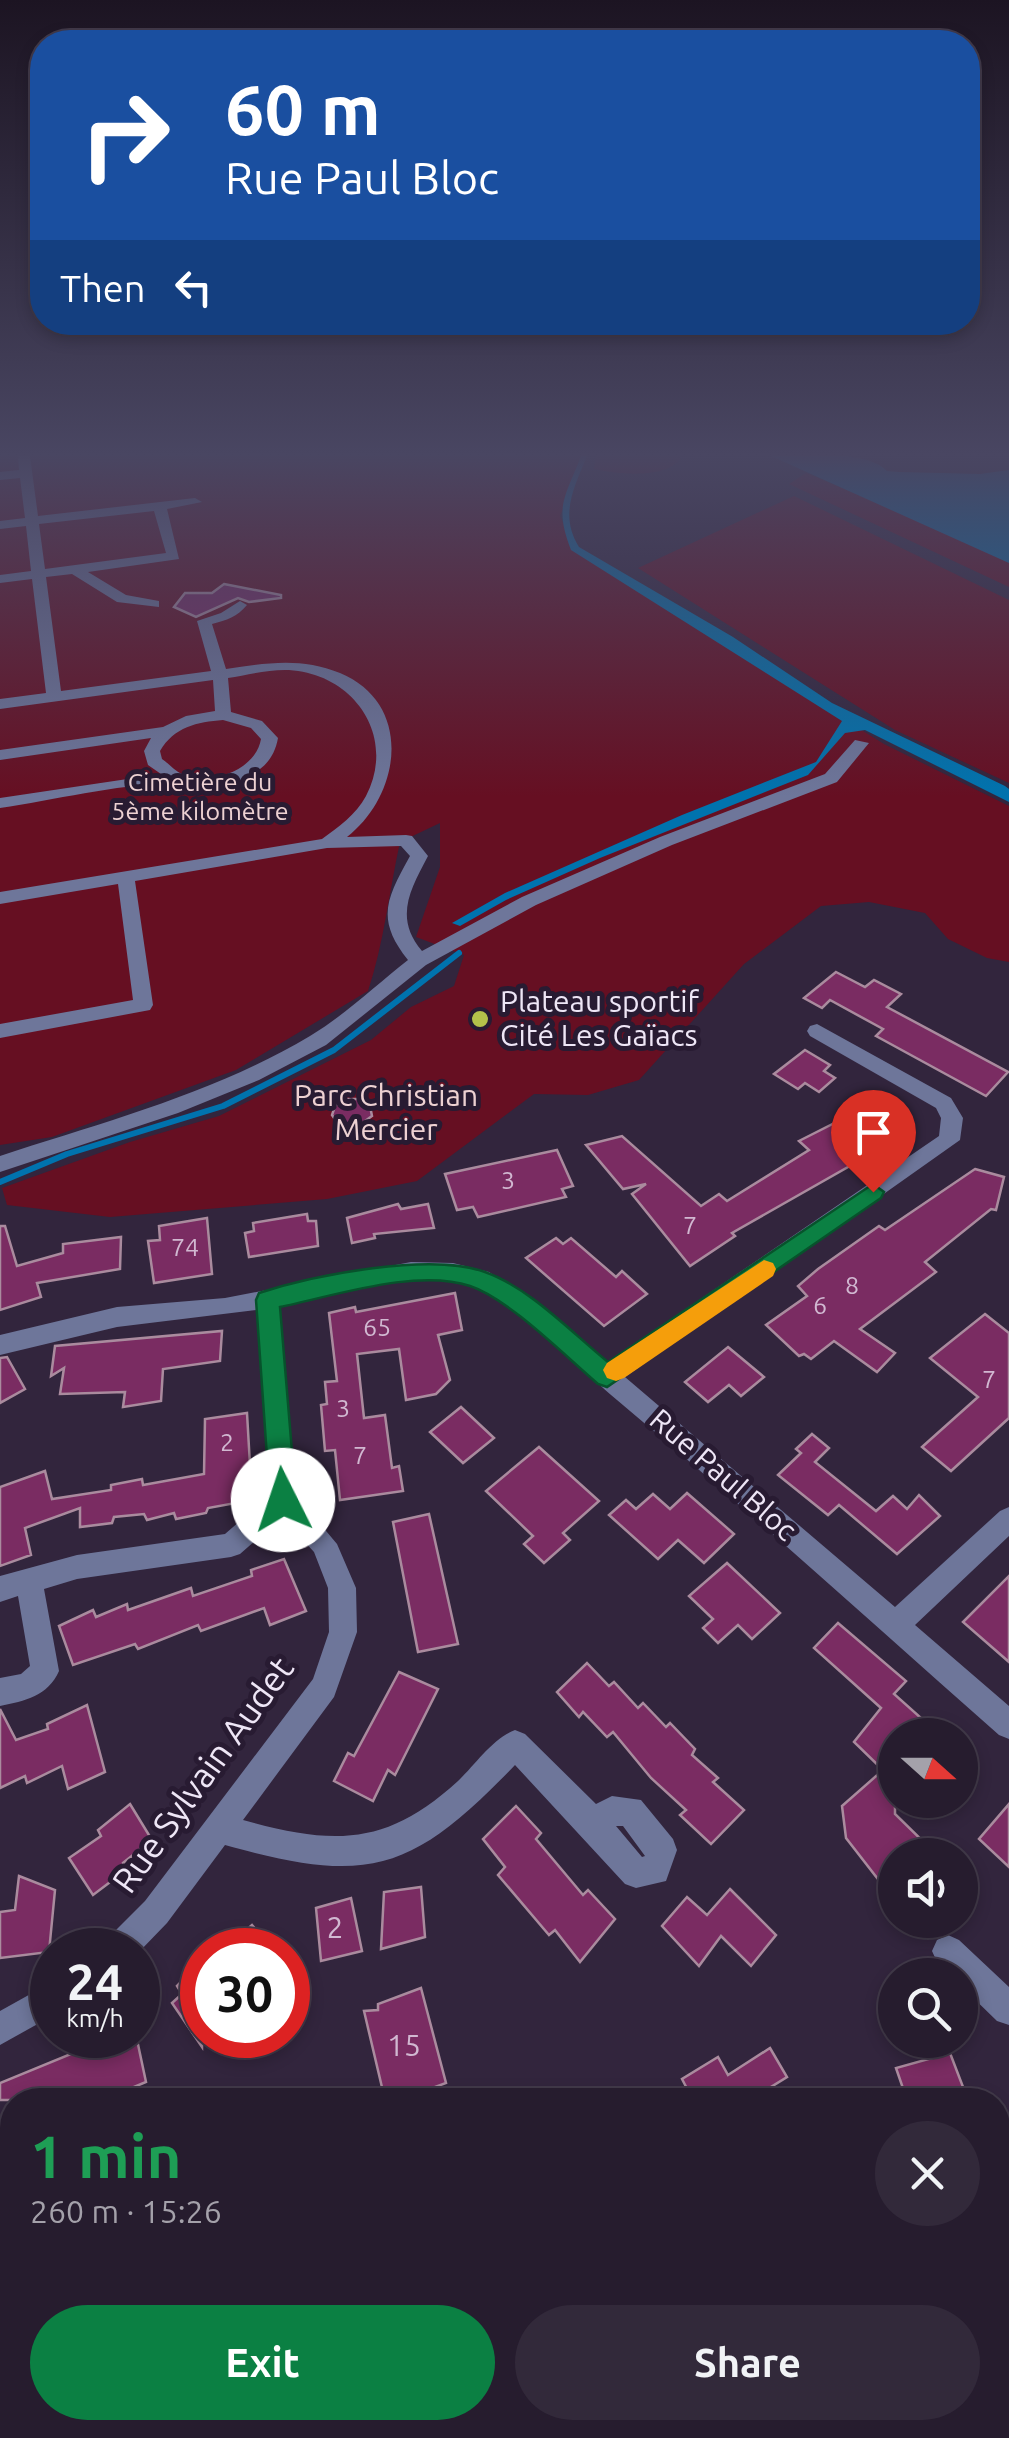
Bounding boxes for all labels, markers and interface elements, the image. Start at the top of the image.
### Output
icon: right [60,70,190,200]
text: 60 m [225,70,381,148]
text: Rue Paul Bloc [225,152,499,203]
icon: left [166,260,221,315]
text: Then [60,267,146,309]
park label: Cimetière du 5ème kilomètre [111,768,289,825]
place label: Plateau sportif Cité Les Gaïacs [500,984,700,1052]
marker: Plateau sportif Cité Les Gaïacs [469,1008,491,1030]
park label: Parc Christian Mercier [294,1078,478,1146]
pin [831,1090,916,1193]
icon: arrive [846,1105,901,1160]
house number: 3 [501,1166,515,1194]
house number: 7 [683,1211,697,1239]
house number: 74 [171,1233,199,1261]
house number: 8 [845,1271,859,1299]
house number: 6 [813,1291,827,1319]
house number: 65 [363,1313,391,1341]
house number: 7 [982,1365,996,1393]
house number: 3 [336,1394,350,1422]
street label: Rue Paul Bloc [644,1402,804,1547]
house number: 2 [220,1428,234,1456]
house number: 7 [353,1441,367,1469]
position arrow [231,1448,335,1552]
street label: Rue Sylvain Audet [103,1649,301,1900]
north arrow [878,1718,978,1818]
map controls [878,1718,978,2058]
button: sound [878,1838,978,1938]
house number: 2 [327,1910,343,1944]
speed limit sign: 30 [180,1928,310,2058]
text: 24 [67,1953,123,2009]
button: search [878,1958,978,2058]
text: km/h [66,2004,124,2032]
house number: 15 [387,2028,421,2062]
button: close [875,2121,980,2226]
text: 1 min [30,2122,182,2189]
text: 260 m · 15:26 [30,2193,222,2229]
button: Exit [30,2305,495,2420]
button: Share [515,2305,980,2420]

